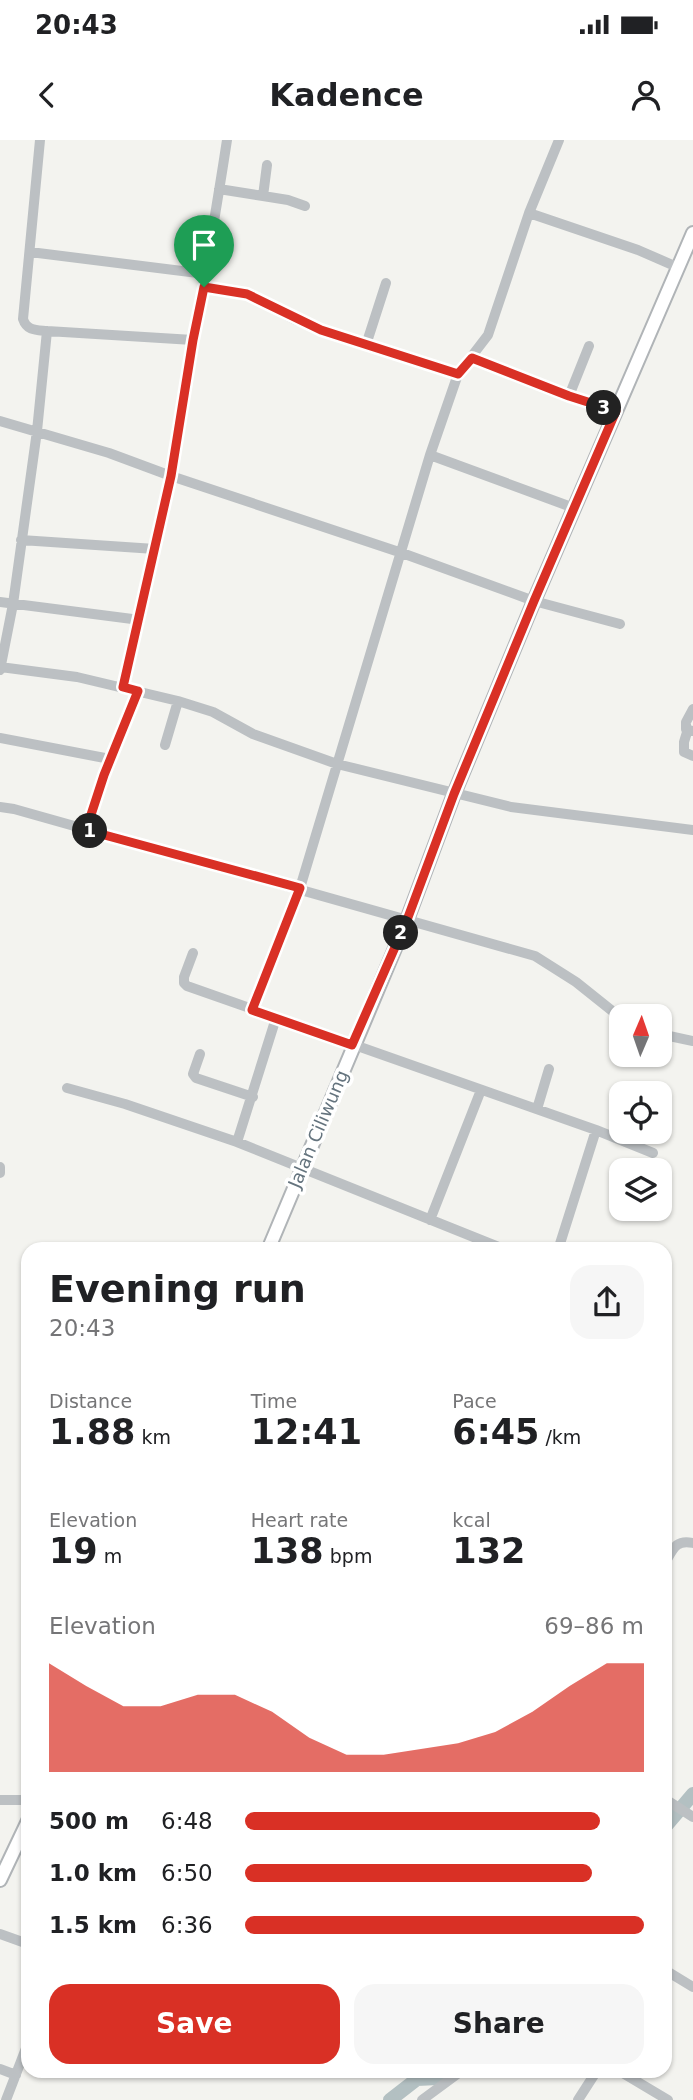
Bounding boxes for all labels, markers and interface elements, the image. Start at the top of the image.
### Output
text: 20:43 [35,10,118,40]
icon: back [28,76,66,114]
text: Kadence [269,76,424,114]
icon: person [627,76,665,114]
pin [174,215,234,287]
icon: arrive [185,226,223,264]
pin: 3 [586,390,622,426]
text: 3 [597,396,610,418]
pin: 1 [72,814,108,848]
text: 1 [83,819,96,841]
pin: 2 [384,916,418,950]
text: 2 [394,921,407,943]
north arrow [609,1004,672,1068]
map controls [609,1004,672,1221]
street label: Jalan Ciliwung [283,1067,352,1192]
button: locate [609,1081,672,1144]
button: layers [609,1158,672,1221]
button: share [570,1265,644,1339]
text: Evening run [49,1267,306,1311]
text: 20:43 [49,1315,115,1341]
text: Distance [49,1390,132,1412]
text: Time [251,1390,297,1412]
text: Pace [452,1390,497,1412]
text: 1.88 [49,1412,135,1452]
text: 12:41 [251,1412,362,1452]
text: 6:45 [452,1412,539,1452]
text: km [135,1426,171,1448]
text: /km [539,1426,581,1448]
text: Elevation [49,1509,137,1531]
text: Heart rate [251,1509,348,1531]
text: kcal [452,1509,491,1531]
text: 19 [49,1531,98,1571]
text: 138 [251,1531,324,1571]
text: 132 [452,1531,525,1571]
text: m [98,1545,122,1567]
text: bpm [324,1545,372,1567]
text: Elevation [49,1613,156,1639]
text: 69–86 m [544,1613,644,1639]
text: 500 m [49,1808,129,1834]
text: 6:48 [161,1808,213,1834]
text: 1.0 km [49,1860,137,1886]
text: 6:50 [161,1860,213,1886]
text: 1.5 km [49,1912,137,1938]
text: 6:36 [161,1912,213,1938]
button: Save [49,1984,340,2064]
button: Share [354,1984,644,2064]

